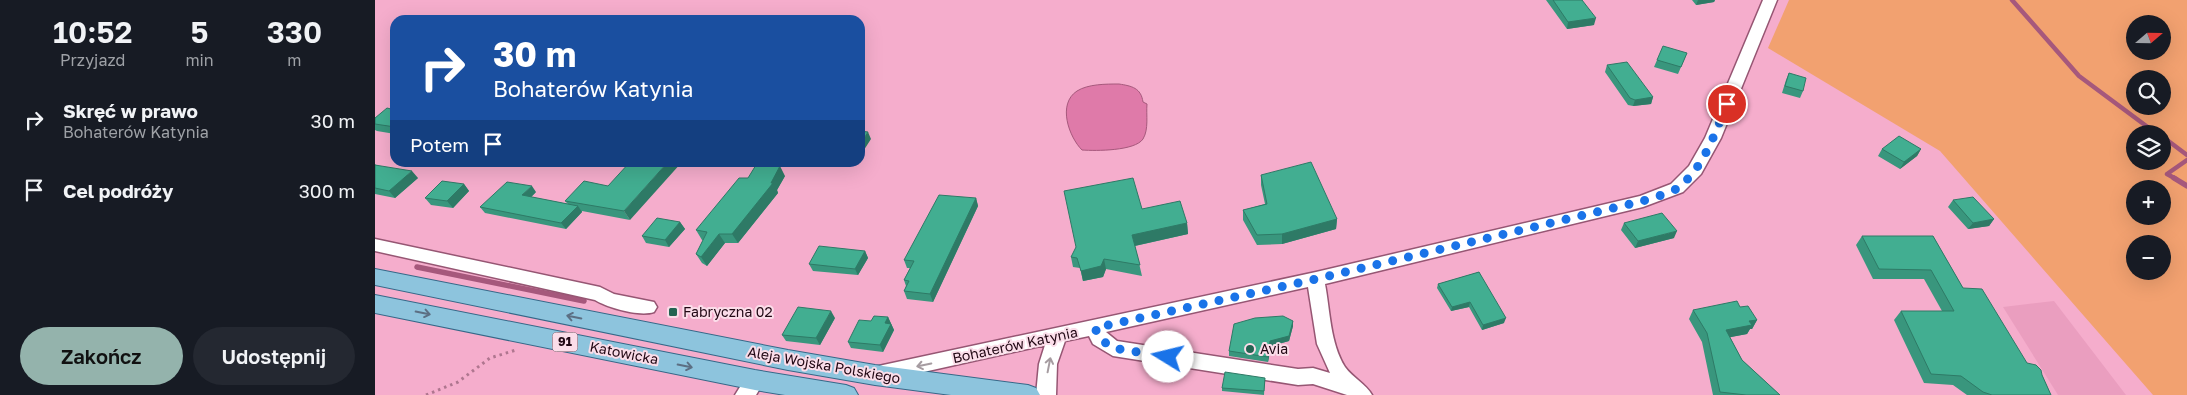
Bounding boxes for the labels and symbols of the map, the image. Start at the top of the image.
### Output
north arrow [2126,15,2171,60]
pin [1706,83,1748,125]
place label: Fabryczna 02 [683,303,773,320]
marker: Fabryczna 02 [667,306,679,318]
one-way arrow [414,309,430,318]
one-way arrow [566,311,582,321]
street label: Bohaterów Katynia [951,323,1079,366]
position arrow [1141,330,1193,382]
road number: 91 [553,332,577,352]
street label: Katowicka [588,338,660,367]
place label: Avia [1260,340,1288,357]
street label: Aleja Wojska Polskiego [747,343,902,386]
marker: Avia [1244,343,1256,355]
one-way arrow [1044,357,1054,373]
one-way arrow [677,361,693,371]
one-way arrow [917,361,933,370]

